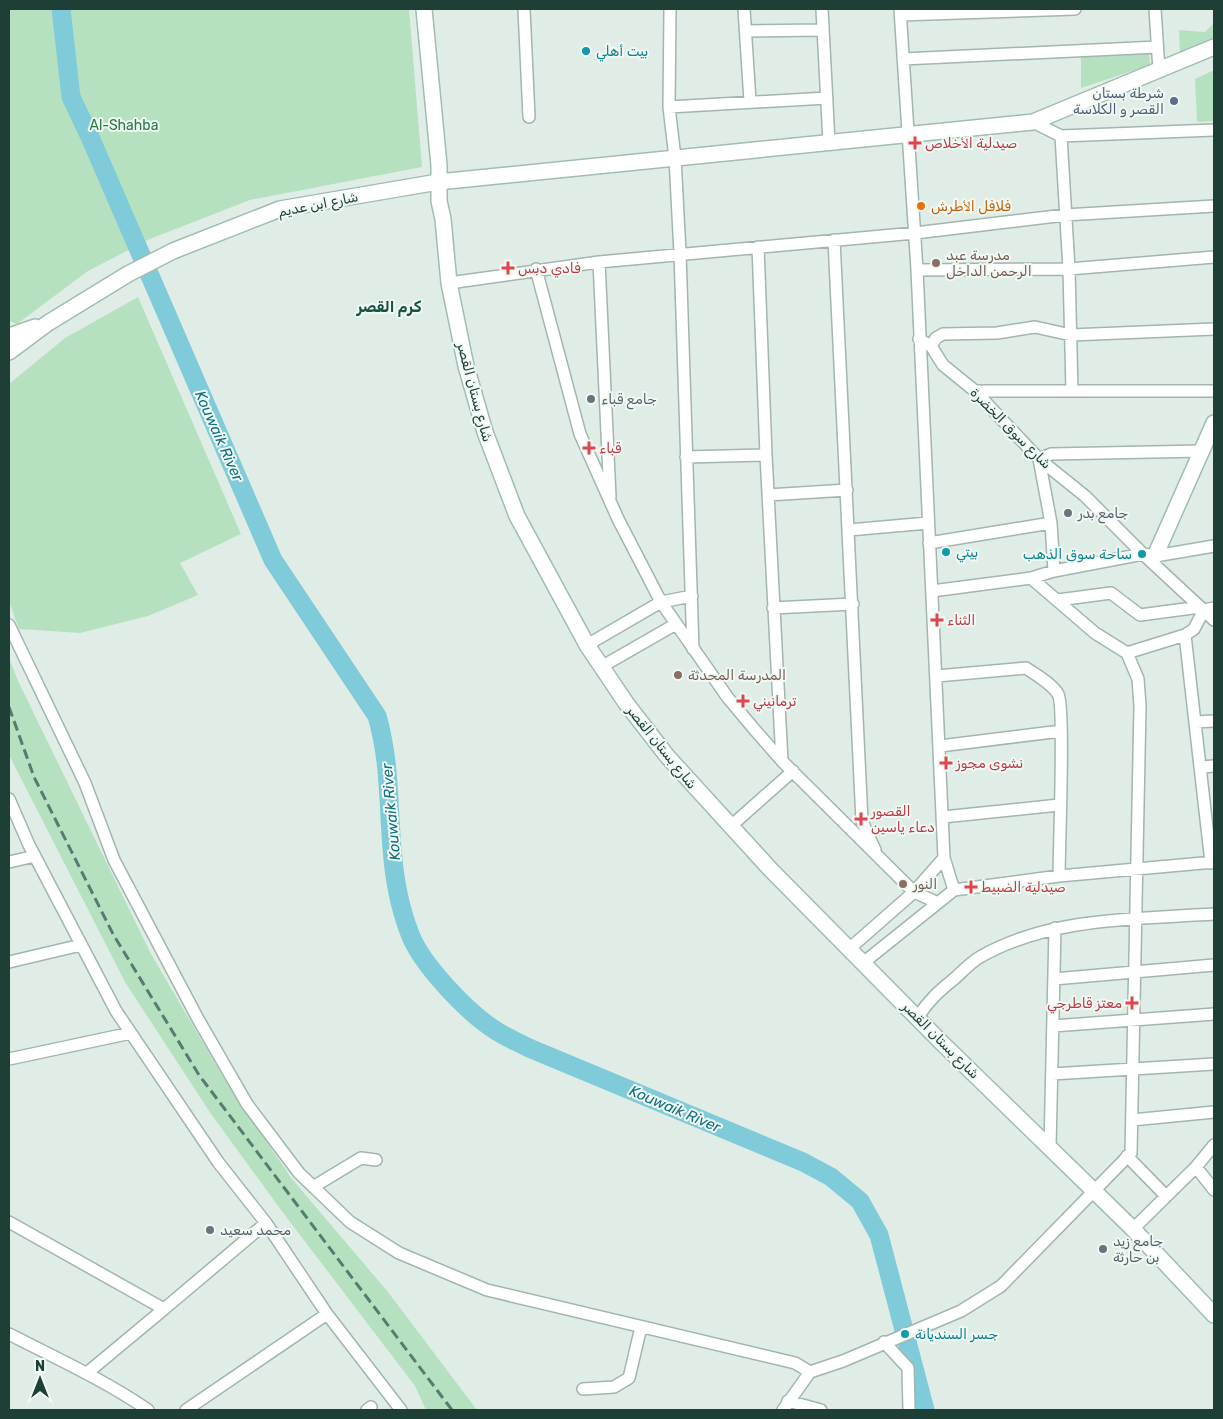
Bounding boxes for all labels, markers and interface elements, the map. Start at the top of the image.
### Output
place label: بيت أهلي [596,43,648,62]
marker: بيت أهلي [580,45,592,57]
place label: شرطة بستان القصر و الكلاسة [1073,85,1164,118]
marker: شرطة بستان القصر و الكلاسة [1168,95,1180,107]
park label: Al-Shahba [90,117,158,134]
place label: صيدلية اﻷخلاص [925,135,1017,152]
marker: صيدلية اﻷخلاص [909,137,921,149]
street label: شارع ابن عديم [277,188,360,223]
place label: فلافل اﻷطرش [931,198,1011,215]
marker: فلافل اﻷطرش [915,200,927,212]
place label: مدرسة عبد الرحمن الداخل [946,247,1032,280]
marker: مدرسة عبد الرحمن الداخل [930,257,942,269]
place label: فادي دبس [518,260,581,278]
marker: فادي دبس [502,262,514,274]
district label: كرم القصر [356,298,422,317]
street label: شارع بستان القصر [451,340,496,444]
street label: شارع سوق الخضرة [965,384,1055,474]
water label: Kouwaik River [191,388,248,485]
place label: جامع قباء [601,391,657,410]
marker: جامع قباء [585,393,597,405]
place label: قباء [599,440,622,457]
marker: قباء [583,442,595,454]
place label: جامع بدر [1077,505,1128,524]
marker: جامع بدر [1062,507,1074,519]
place label: بيتي [956,544,978,563]
marker: بيتي [940,546,952,558]
place label: ساحة سوق الذهب [1023,546,1132,563]
marker: ساحة سوق الذهب [1136,548,1148,560]
place label: الثناء [947,612,975,629]
marker: الثناء [931,614,943,626]
place label: المدرسة المحدثة [688,667,786,684]
marker: المدرسة المحدثة [672,669,684,681]
place label: ترمانيني [753,693,797,712]
marker: ترمانيني [737,695,749,707]
street label: شارع بستان القصر [621,701,700,794]
place label: نشوى مجوز [955,755,1023,772]
marker: نشوى مجوز [940,757,952,769]
water label: Kouwaik River [378,761,404,861]
place label: القصور دعاء ياسين [870,803,935,836]
marker: القصور دعاء ياسين [855,813,867,825]
place label: النور [912,876,937,893]
marker: النور [897,878,909,890]
place label: صيدلية الضبيط [981,879,1066,896]
marker: صيدلية الضبيط [965,881,977,893]
place label: معتز قاطرجي [1047,995,1122,1014]
street label: شارع بستان القصر [896,997,983,1084]
marker: معتز قاطرجي [1126,997,1138,1009]
water label: Kouwaik River [627,1082,724,1137]
place label: محمد سعيد [220,1222,291,1239]
marker: محمد سعيد [204,1224,216,1236]
place label: جامع زيد بن حارثة [1113,1233,1163,1266]
marker: جامع زيد بن حارثة [1097,1243,1109,1255]
place label: جسر السنديانة [915,1326,998,1343]
marker: جسر السنديانة [899,1328,911,1340]
north arrow [15,1354,65,1404]
text: N [35,1358,45,1375]

